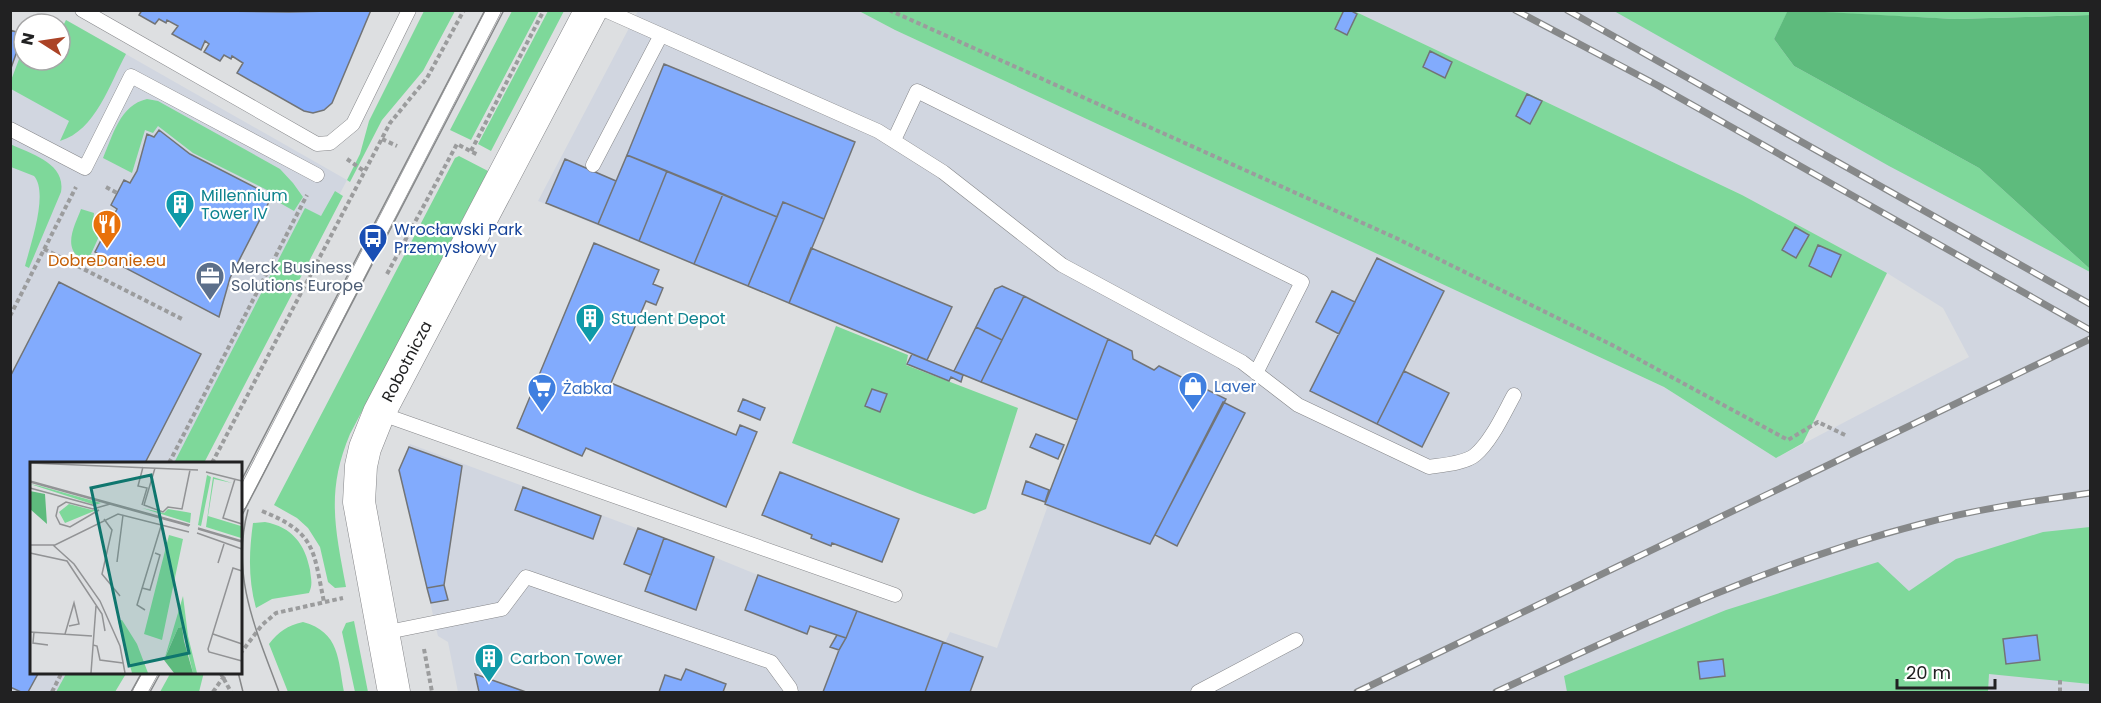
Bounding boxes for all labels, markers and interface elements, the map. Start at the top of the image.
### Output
north arrow [12,12,72,72]
text: N [15,31,40,47]
place label: Millennium Tower IV [201,184,288,225]
building icon: Millennium Tower IV [164,188,196,230]
restaurant icon: DobreDanie.eu [91,208,123,250]
place label: Wrocławski Park Przemysłowy [394,218,523,259]
bus stop icon: Wrocławski Park Przemysłowy [357,222,389,264]
place label: DobreDanie.eu [48,249,166,272]
place label: Merck Business Solutions Europe [231,256,363,297]
office icon: Merck Business Solutions Europe [194,260,226,302]
building icon: Student Depot [574,302,606,344]
place label: Student Depot [611,307,726,330]
street label: Robotnicza [376,317,438,406]
shop icon: Laver [1177,370,1209,412]
supermarket icon: Żabka [526,372,558,414]
place label: Laver [1214,375,1257,398]
place label: Żabka [563,377,612,400]
inset map [30,462,242,673]
building icon: Carbon Tower [473,642,505,684]
place label: Carbon Tower [510,647,623,670]
scale bar [1897,652,1994,690]
text: 20 m [1906,660,1951,685]

